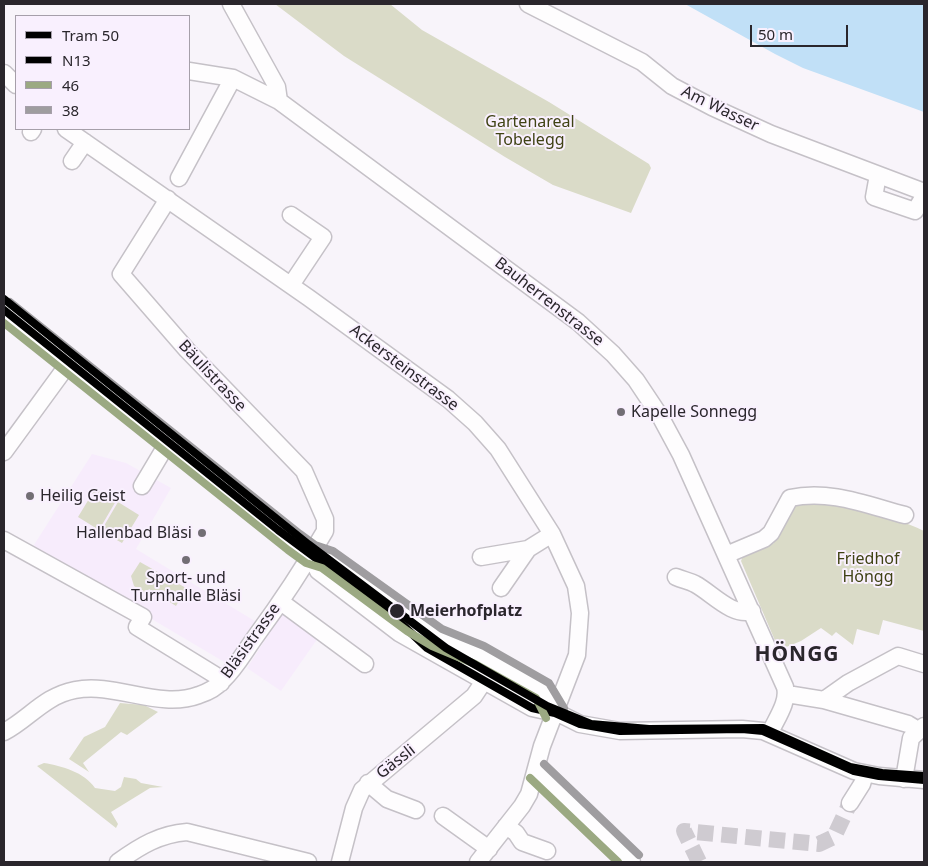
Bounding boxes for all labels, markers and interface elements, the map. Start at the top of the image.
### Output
legend [15,15,190,130]
scale bar [753,15,850,47]
text: 50 m [758,24,793,44]
text: Tram 50 [62,25,119,45]
text: N13 [62,50,91,70]
text: 46 [62,75,79,95]
street label: Am Wasser [678,82,762,136]
text: 38 [62,100,79,120]
park label: Gartenareal Tobelegg [485,112,575,150]
street label: Bauherrenstrasse [491,253,607,351]
street label: Ackersteinstrasse [346,321,462,415]
street label: Bäulistrasse [174,336,250,416]
place label: Kapelle Sonnegg [631,402,757,422]
marker: Kapelle Sonnegg [615,406,627,418]
place label: Heilig Geist [40,486,126,506]
marker: Heilig Geist [24,490,36,502]
place label: Hallenbad Bläsi [76,523,192,543]
marker: Hallenbad Bläsi [196,527,208,539]
park label: Friedhof Höngg [837,549,899,587]
marker: Sport- und Turnhalle Bläsi [180,554,192,566]
place label: Sport- und Turnhalle Bläsi [131,568,241,606]
street label: Bläsistrasse [217,600,285,682]
place label: Meierhofplatz [410,601,522,621]
marker: Meierhofplatz [388,602,406,620]
district label: HÖNGG [754,642,840,668]
street label: Gässli [373,741,419,783]

